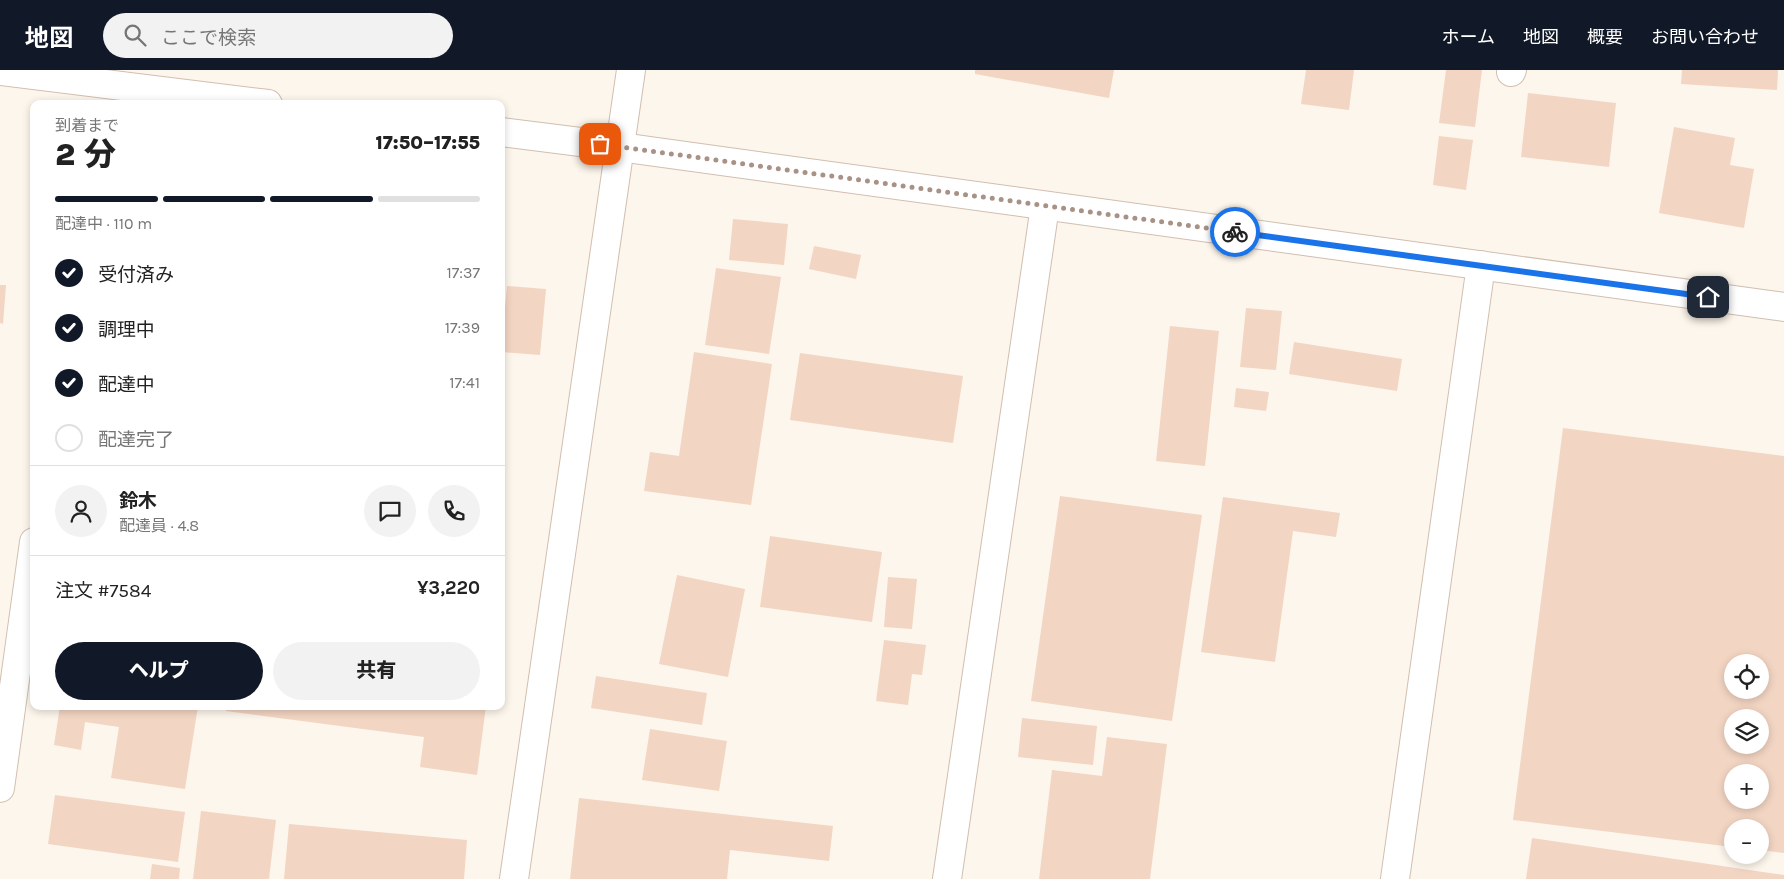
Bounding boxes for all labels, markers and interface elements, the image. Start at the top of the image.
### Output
search box [103,13,453,58]
icon: search [121,21,149,49]
text: 地図 [25,24,73,52]
text: ホーム [1442,26,1495,48]
text: 地図 [1523,26,1559,48]
text: 概要 [1587,26,1623,48]
text: お問い合わせ [1651,26,1759,48]
text: ここで検索 [161,27,256,49]
text: 到着まで [55,116,119,135]
pin [579,123,621,165]
icon: bag [586,130,614,158]
text: 17:50–17:55 [376,132,480,154]
text: 2 分 [55,136,116,173]
courier [1210,207,1260,257]
text: 配達中 · 110 m [55,214,152,233]
icon: bike [1221,218,1249,246]
icon: check [55,259,83,287]
text: 17:37 [447,263,480,282]
text: 受付済み [98,264,174,286]
pin [1687,276,1729,318]
icon: home [1694,283,1722,311]
icon: check [55,314,83,342]
text: 17:39 [445,318,480,337]
text: 調理中 [98,319,155,341]
icon: check [55,369,83,397]
text: 17:41 [449,373,480,392]
text: 配達中 [98,374,155,396]
text: 配達完了 [98,429,174,451]
button: person [55,485,107,537]
button: chat [364,485,416,537]
button: phone [428,485,480,537]
text: 鈴木 [119,490,157,512]
text: 配達員 · 4.8 [119,516,199,535]
text: ¥3,220 [417,577,480,599]
text: 注文 #7584 [55,580,151,602]
button: ヘルプ [55,642,263,700]
button: 共有 [273,642,480,700]
map controls [1724,654,1769,864]
button: locate [1724,654,1769,699]
button: layers [1724,709,1769,754]
button: + [1724,764,1769,809]
button: − [1724,819,1769,864]

